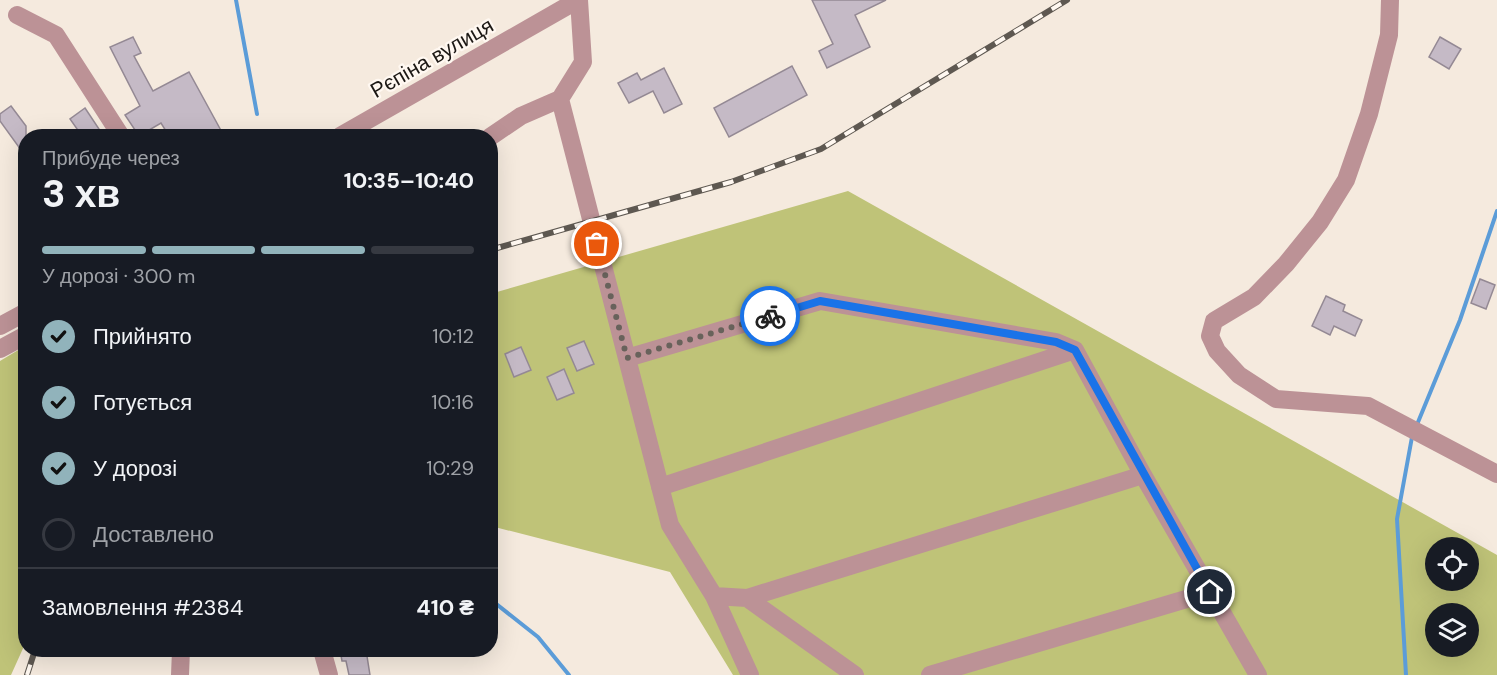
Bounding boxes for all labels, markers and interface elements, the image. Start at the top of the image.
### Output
street label: Рєпіна вулиця [365,11,499,105]
text: Прибуде через [42,145,180,171]
text: 10:35–10:40 [344,166,474,195]
text: 3 хв [42,168,120,219]
pin [571,218,622,269]
icon: bag [580,227,613,260]
text: У дорозі · 300 m [42,263,195,289]
courier [740,286,800,346]
icon: bike [754,300,787,333]
icon: check [42,320,75,353]
text: Прийнято [93,322,192,351]
text: 10:12 [432,323,474,349]
icon: check [42,386,75,419]
text: Готується [93,388,192,417]
text: 10:16 [431,389,474,415]
icon: check [42,452,75,485]
text: У дорозі [93,454,177,483]
text: 10:29 [426,455,474,481]
text: Доставлено [93,520,214,549]
map controls [1425,537,1479,657]
button: locate [1425,537,1479,591]
pin [1184,566,1235,617]
icon: home [1193,575,1226,608]
text: Замовлення #2384 [42,593,243,622]
text: 410 ₴ [416,593,474,622]
button: layers [1425,603,1479,657]

